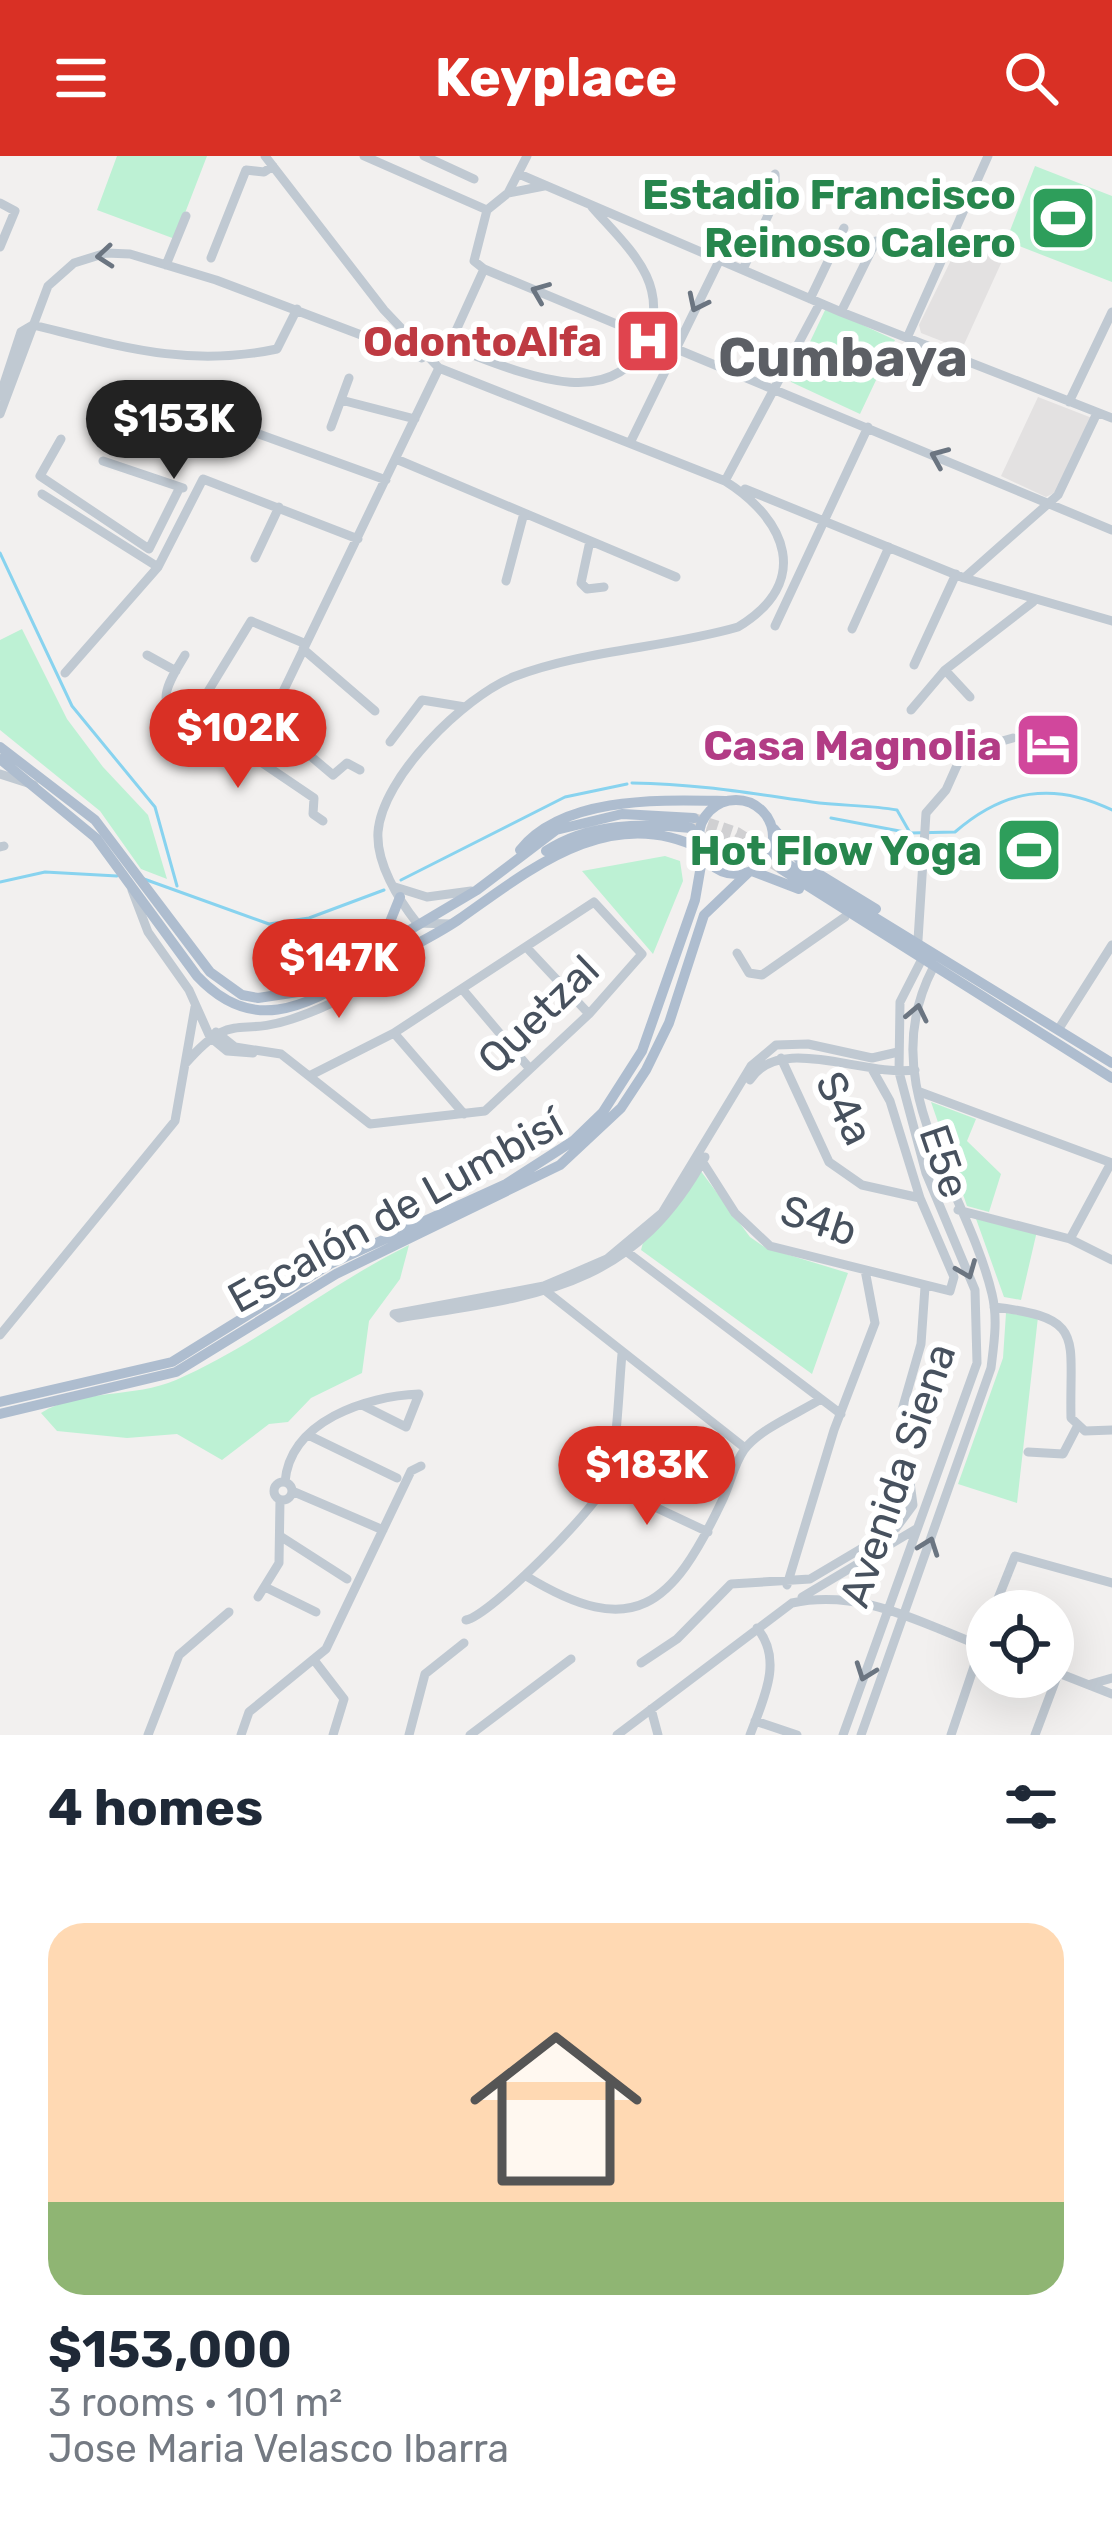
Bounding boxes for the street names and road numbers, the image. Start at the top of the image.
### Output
street label: Quetzal [468,945,609,1084]
street label: S4a [805,1064,883,1153]
street label: Escalón de Lumbisí [220,1097,573,1324]
street label: E5e [908,1118,980,1204]
street label: S4b [774,1185,863,1257]
street label: Avenida Siena [829,1337,966,1614]

